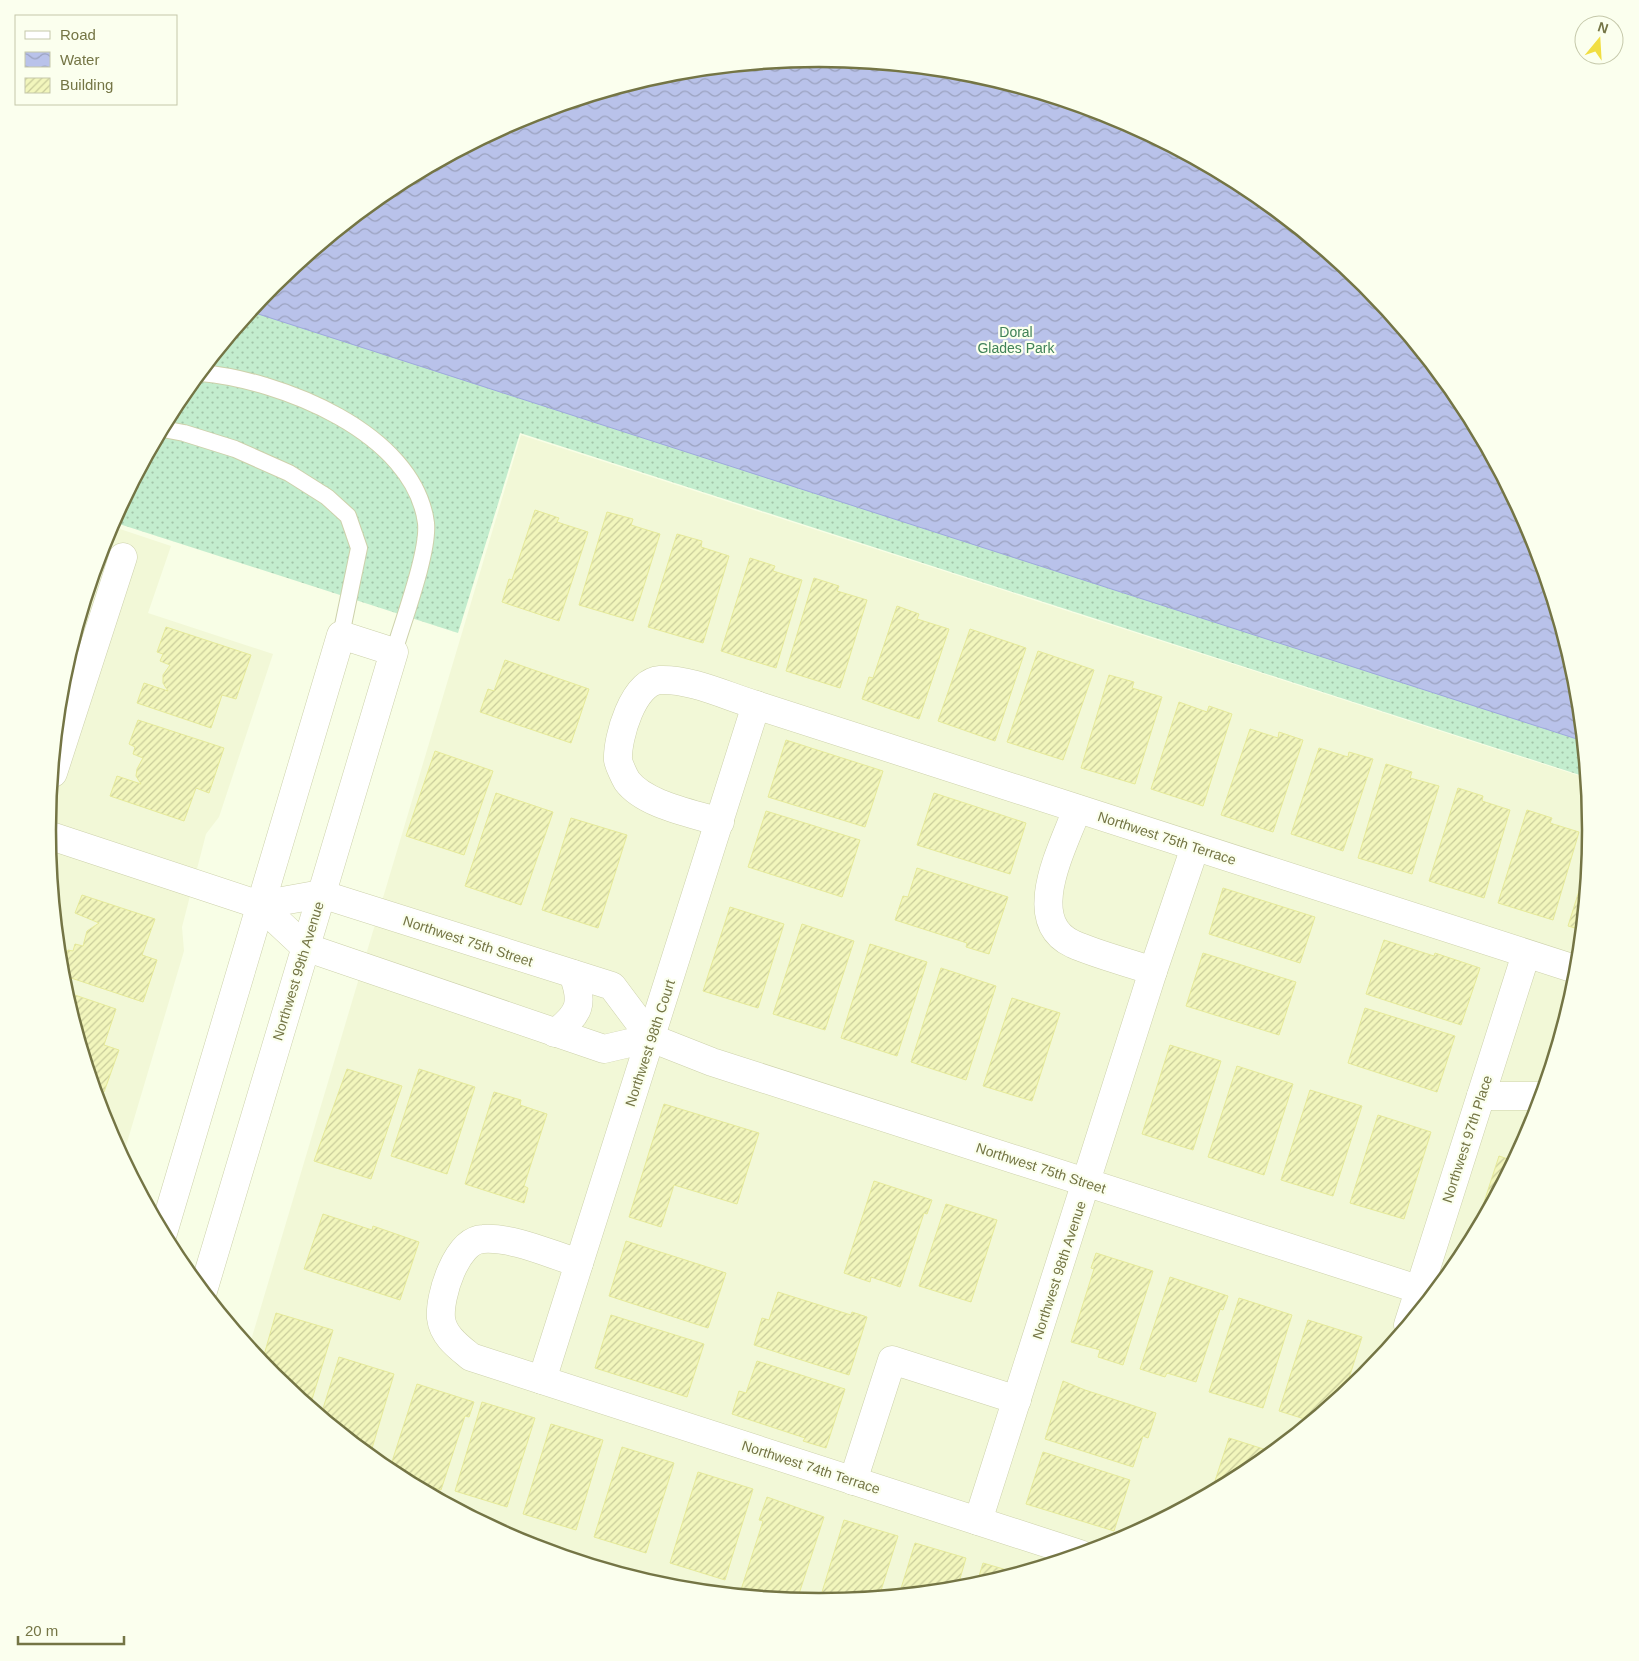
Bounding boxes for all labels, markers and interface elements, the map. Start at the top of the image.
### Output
legend [15,15,178,105]
north arrow [1574,15,1624,65]
text: N [1596,18,1610,37]
text: Road [60,26,96,43]
text: Water [60,51,99,68]
text: Building [60,76,113,93]
park label: Doral Glades Park [977,324,1056,356]
street label: Northwest 75th Terrace [1096,808,1238,868]
street label: Northwest 99th Avenue [269,899,327,1042]
street label: Northwest 75th Street [401,912,535,970]
street label: Northwest 98th Court [622,978,678,1108]
street label: Northwest 97th Place [1439,1073,1495,1205]
street label: Northwest 75th Street [974,1139,1108,1197]
street label: Northwest 98th Avenue [1029,1199,1089,1341]
street label: Northwest 74th Terrace [740,1437,882,1497]
scale bar [18,1614,124,1646]
text: 20 m [25,1622,58,1639]

